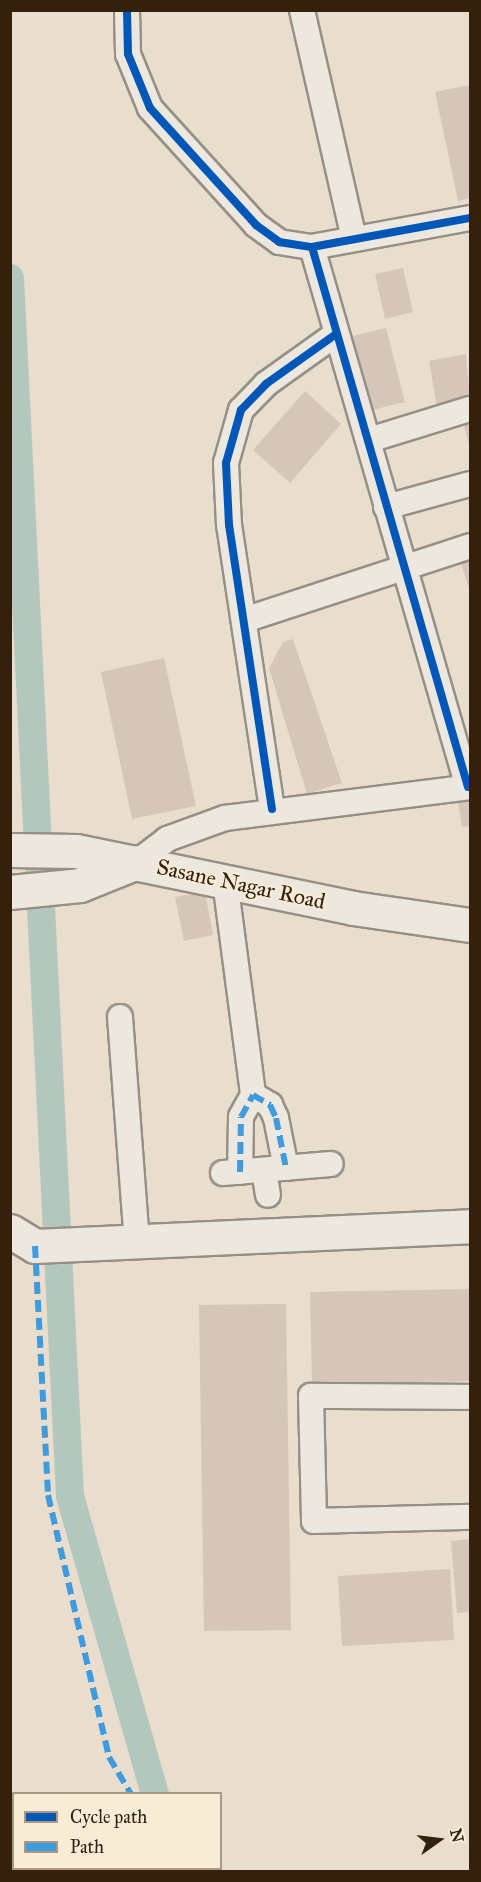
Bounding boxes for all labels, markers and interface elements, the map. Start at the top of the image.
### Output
street label: Sasane Nagar Road [154,853,328,915]
legend [12,1792,222,1870]
text: Cycle path [70,1806,147,1828]
north arrow [409,1810,469,1870]
text: N [446,1827,468,1844]
text: Path [70,1836,104,1858]

